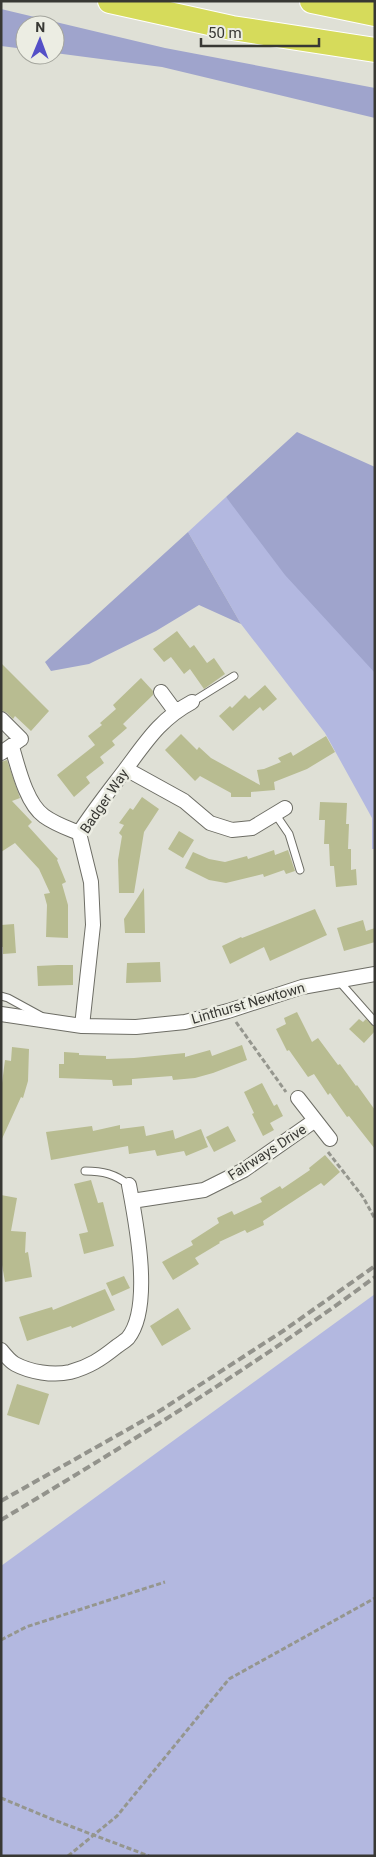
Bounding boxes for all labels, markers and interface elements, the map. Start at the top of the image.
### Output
north arrow [15,15,65,65]
scale bar [201,15,318,47]
text: N [35,19,45,35]
text: 50 m [208,24,242,42]
street label: Badger Way [77,766,132,836]
street label: Linthurst Newtown [189,979,307,1027]
street label: Fairways Drive [225,1121,309,1183]

